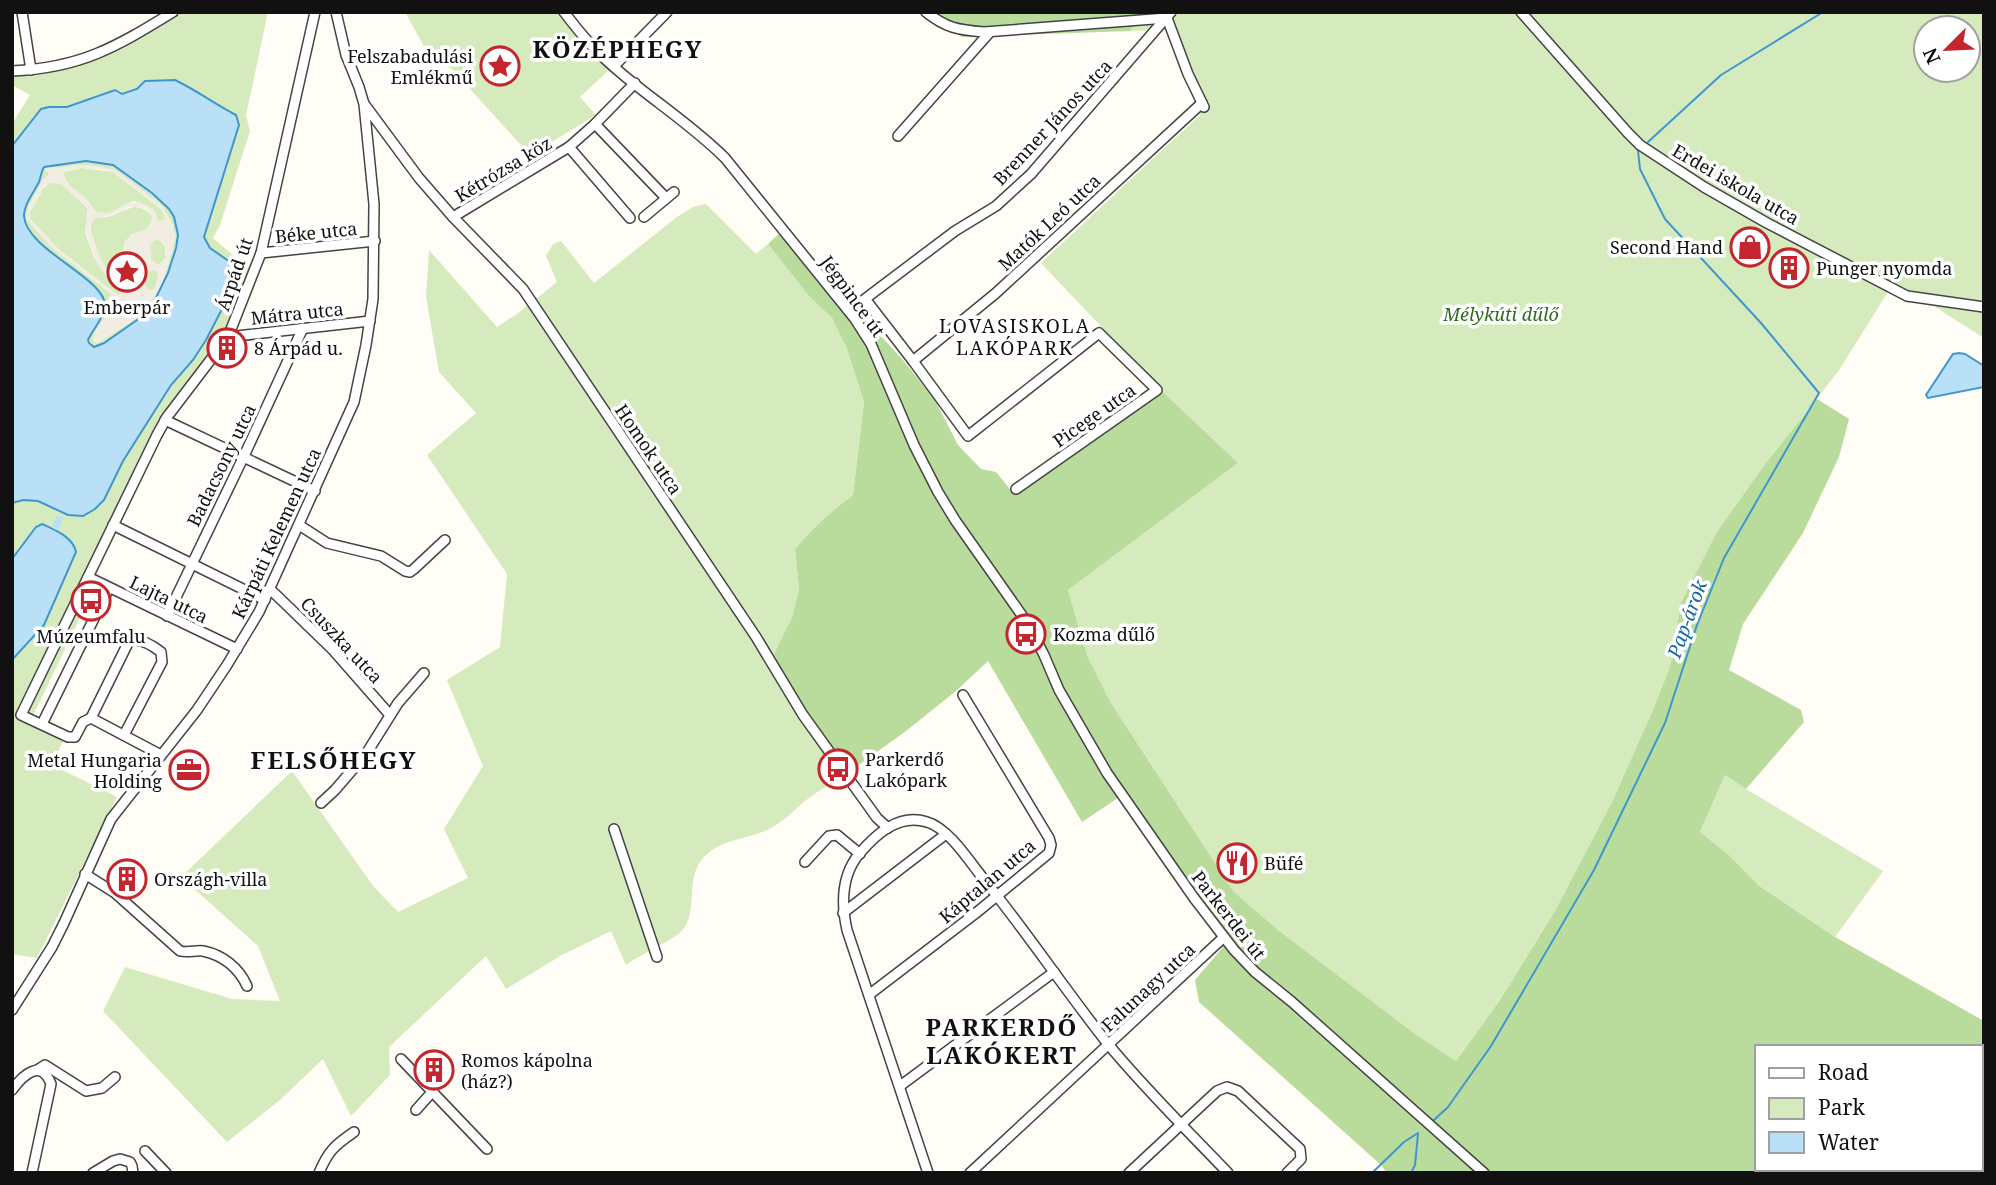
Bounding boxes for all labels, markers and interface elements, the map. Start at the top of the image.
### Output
north arrow [1912,14,1982,84]
district label: KÖZÉPHEGY [533,32,703,65]
place label: Felszabadulási Emlékmű [347,44,474,89]
text: N [1917,44,1946,68]
place icon: Felszabadulási Emlékmű [479,45,521,87]
street label: Brenner János utca [987,54,1117,190]
street label: Kétrózsa köz [450,131,556,207]
street label: Erdei iskola utca [1668,138,1804,230]
street label: Matók Leó utca [993,168,1105,276]
street label: Béke utca [274,216,358,248]
shop icon: Second Hand [1729,226,1771,268]
street label: Árpád út [210,234,258,314]
place label: Second Hand [1610,235,1723,259]
building icon: Punger nyomda [1768,247,1810,289]
street label: Jégpince út [815,250,891,342]
place icon: Emberpár [106,251,148,293]
place label: Punger nyomda [1816,256,1952,280]
place label: Emberpár [83,295,171,319]
street label: Mátra utca [249,296,345,330]
park label: Mélykúti dűlő [1442,302,1559,326]
district label: LOVASISKOLA LAKÓPARK [939,313,1091,361]
building icon: 8 Árpád u. [206,327,248,369]
place label: 8 Árpád u. [254,336,343,360]
street label: Picege utca [1048,378,1140,452]
street label: Homok utca [610,399,688,499]
street label: Badacsony utca [181,400,261,530]
street label: Kárpáti Kelemen utca [226,444,326,622]
street label: Lajta utca [126,570,212,628]
water label: Pap-árok [1661,575,1713,662]
bus stop icon: Múzeumfalu [70,580,112,622]
street label: Csuszka utca [296,592,388,688]
bus stop icon: Kozma dűlő [1005,613,1047,655]
place label: Kozma dűlő [1053,622,1155,646]
place label: Múzeumfalu [36,624,146,648]
district label: FELSŐHEGY [250,743,418,776]
place label: Parkerdő Lakópark [865,747,948,792]
place label: Metal Hungaria Holding [27,748,162,793]
bus stop icon: Parkerdő Lakópark [817,748,859,790]
office icon: Metal Hungaria Holding [168,749,210,791]
street label: Káptalan utca [934,834,1040,928]
restaurant icon: Büfé [1216,842,1258,884]
place label: Büfé [1264,851,1303,875]
building icon: Országh-villa [106,858,148,900]
street label: Parkerdei út [1187,866,1271,964]
place label: Országh-villa [154,867,267,891]
street label: Falunagy utca [1096,937,1200,1037]
district label: PARKERDŐ LAKÓKERT [926,1010,1078,1071]
legend [1755,1045,1982,1171]
place label: Romos kápolna (ház?) [461,1048,593,1093]
building icon: Romos kápolna (ház?) [413,1049,455,1091]
text: Road [1818,1058,1869,1086]
text: Park [1818,1093,1865,1121]
text: Water [1818,1128,1879,1156]

